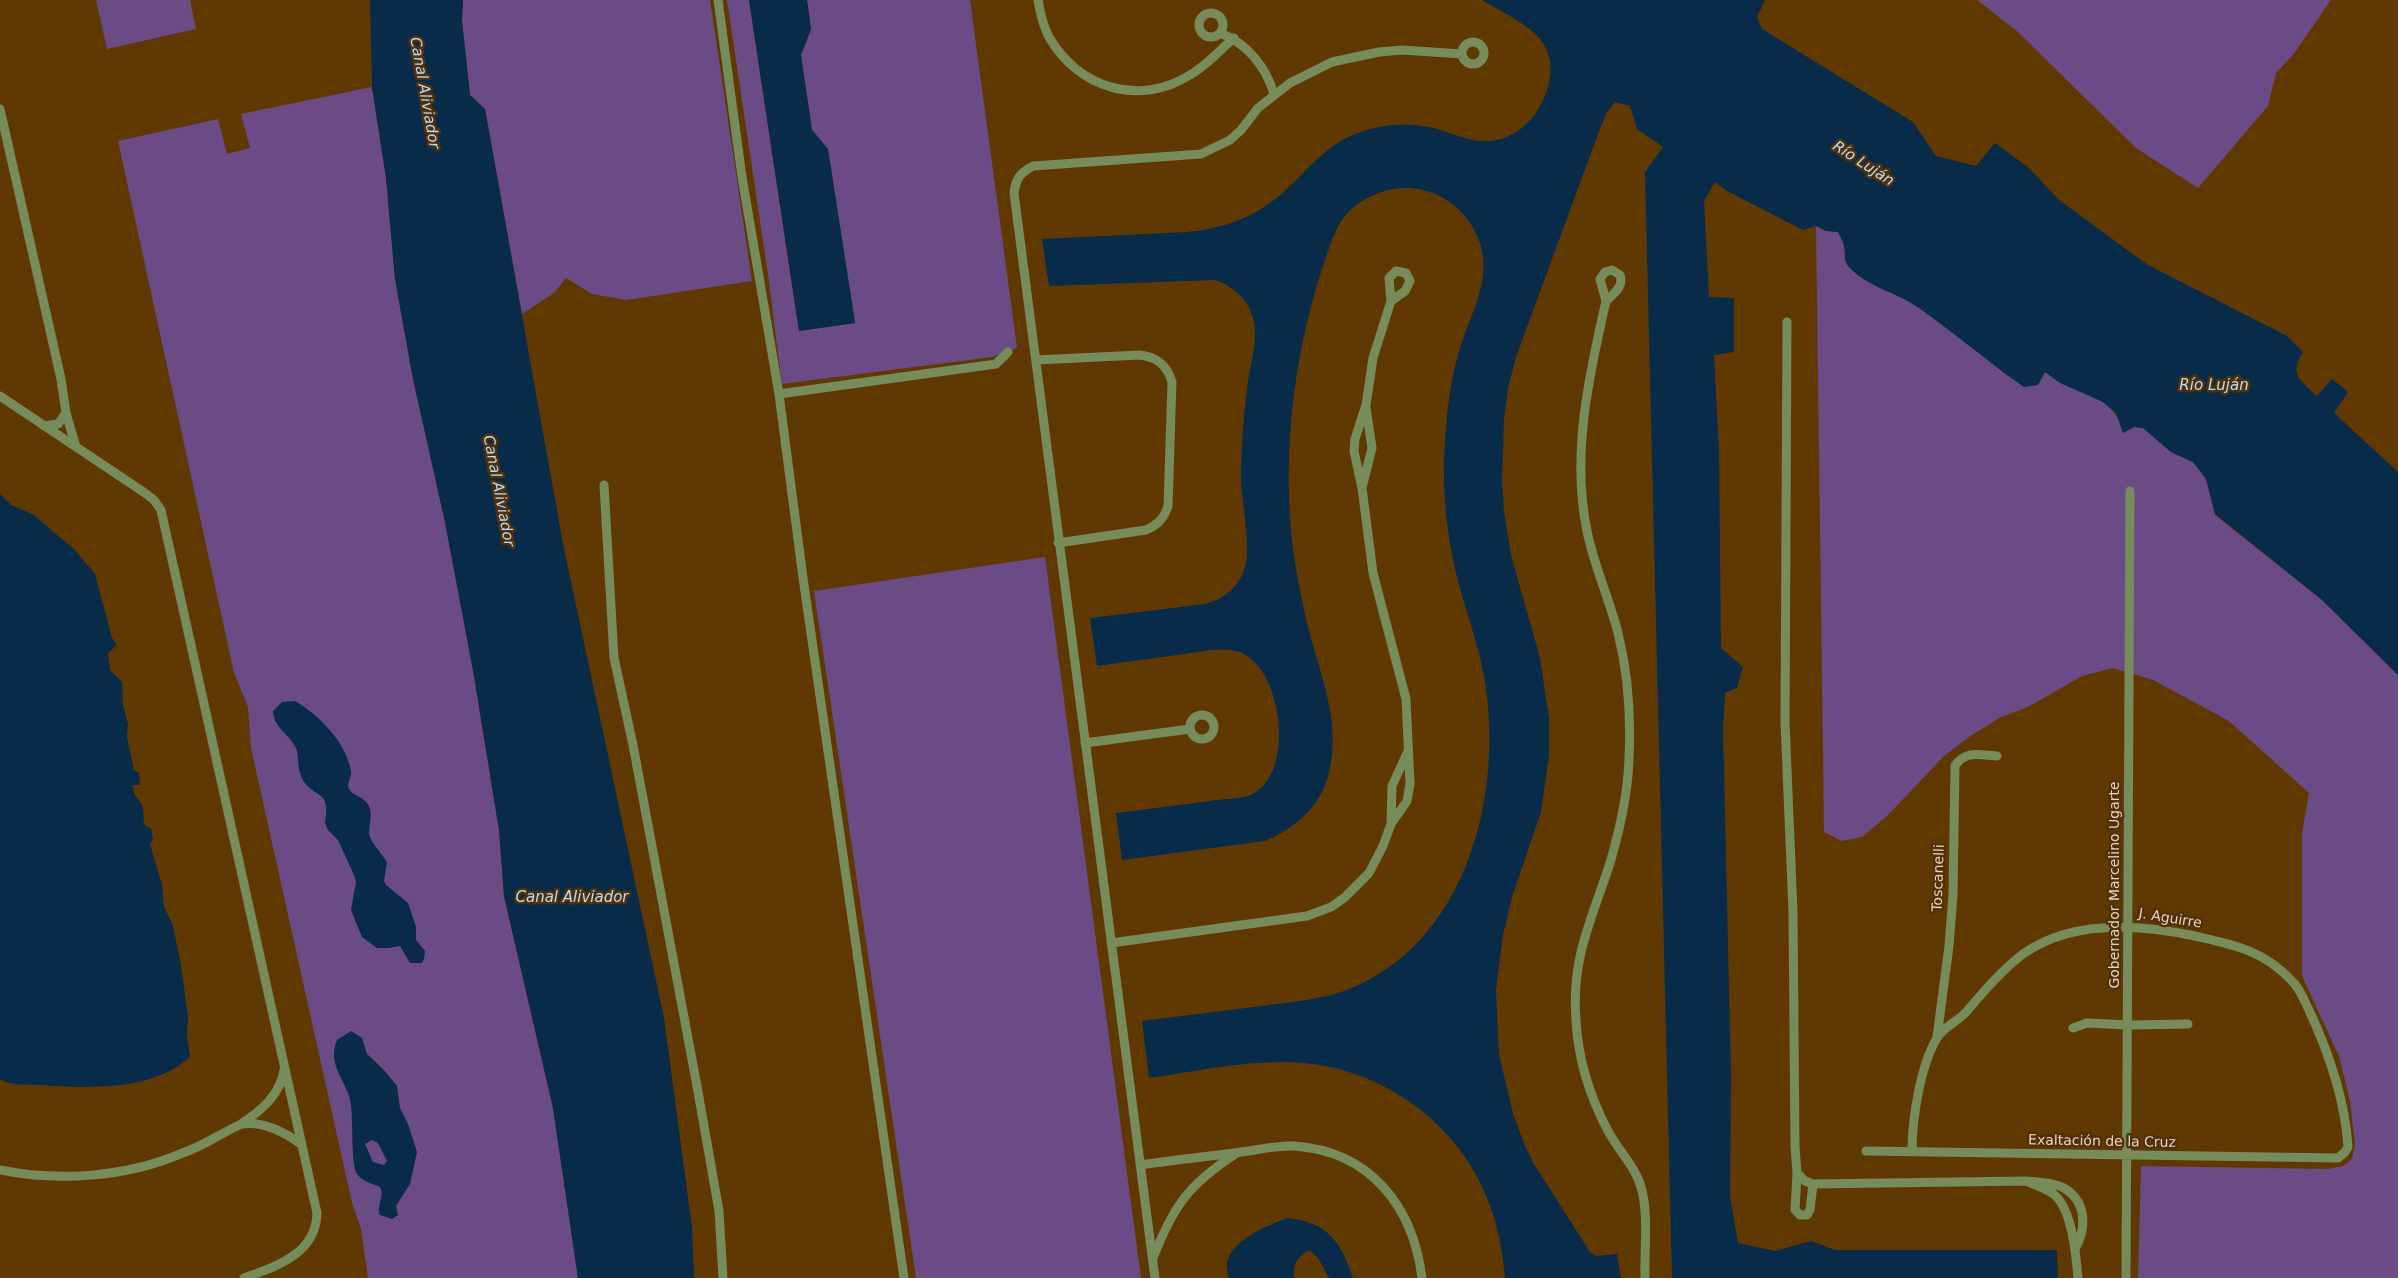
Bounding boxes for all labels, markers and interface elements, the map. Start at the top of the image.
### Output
water label: Canal Aliviador [405,36,443,150]
water label: Río Luján [1829,138,1897,190]
water label: Río Luján [2179,377,2249,395]
water label: Canal Aliviador [478,434,518,548]
street label: Gobernador Marcelino Ugarte [2107,781,2123,989]
street label: Toscanelli [1929,844,1949,912]
water label: Canal Aliviador [516,889,628,907]
street label: J. Aguirre [2137,906,2203,932]
street label: Exaltación de la Cruz [2028,1132,2176,1152]

